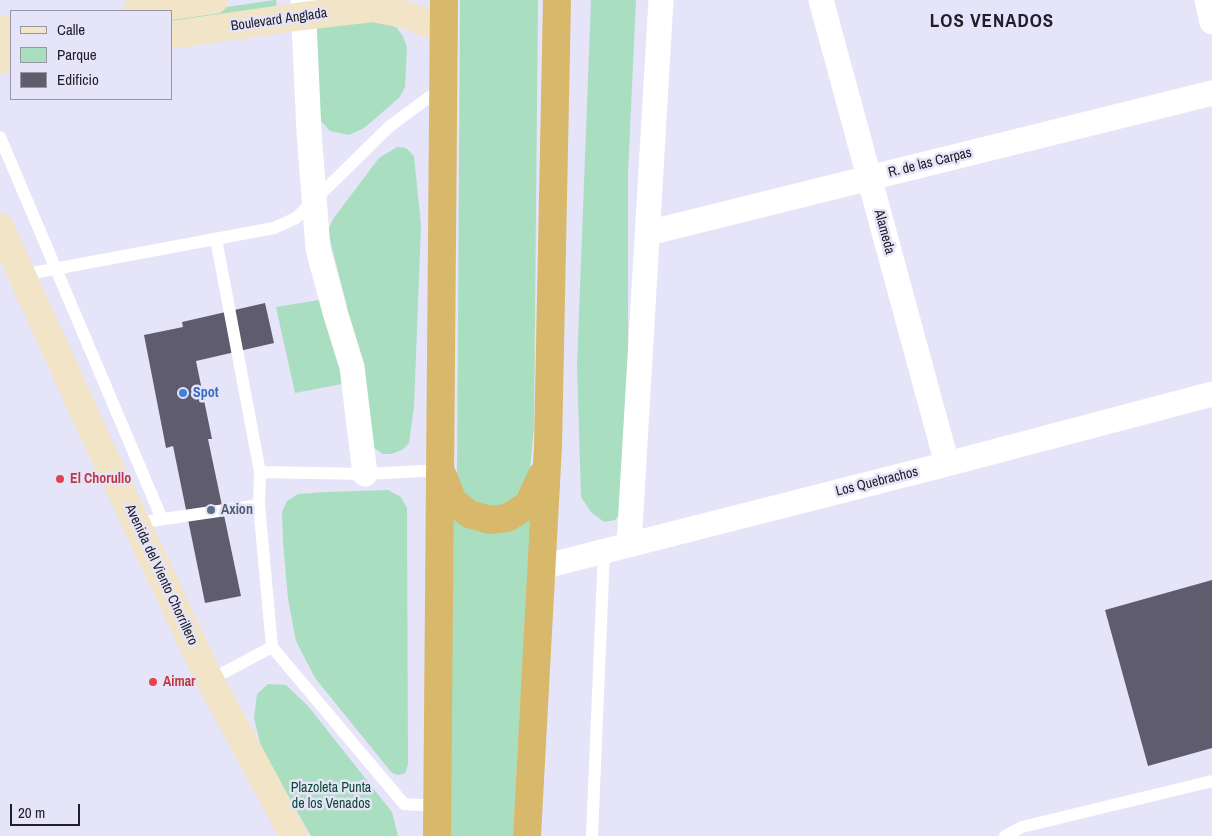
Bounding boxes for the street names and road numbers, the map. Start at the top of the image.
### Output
street label: Boulevard Anglada [230,5,328,35]
street label: R. de las Carpas [886,145,974,181]
street label: Alameda [870,208,898,256]
street label: Los Quebrachos [834,464,920,500]
street label: Avenida del Viento Chorrillero [121,502,201,648]

